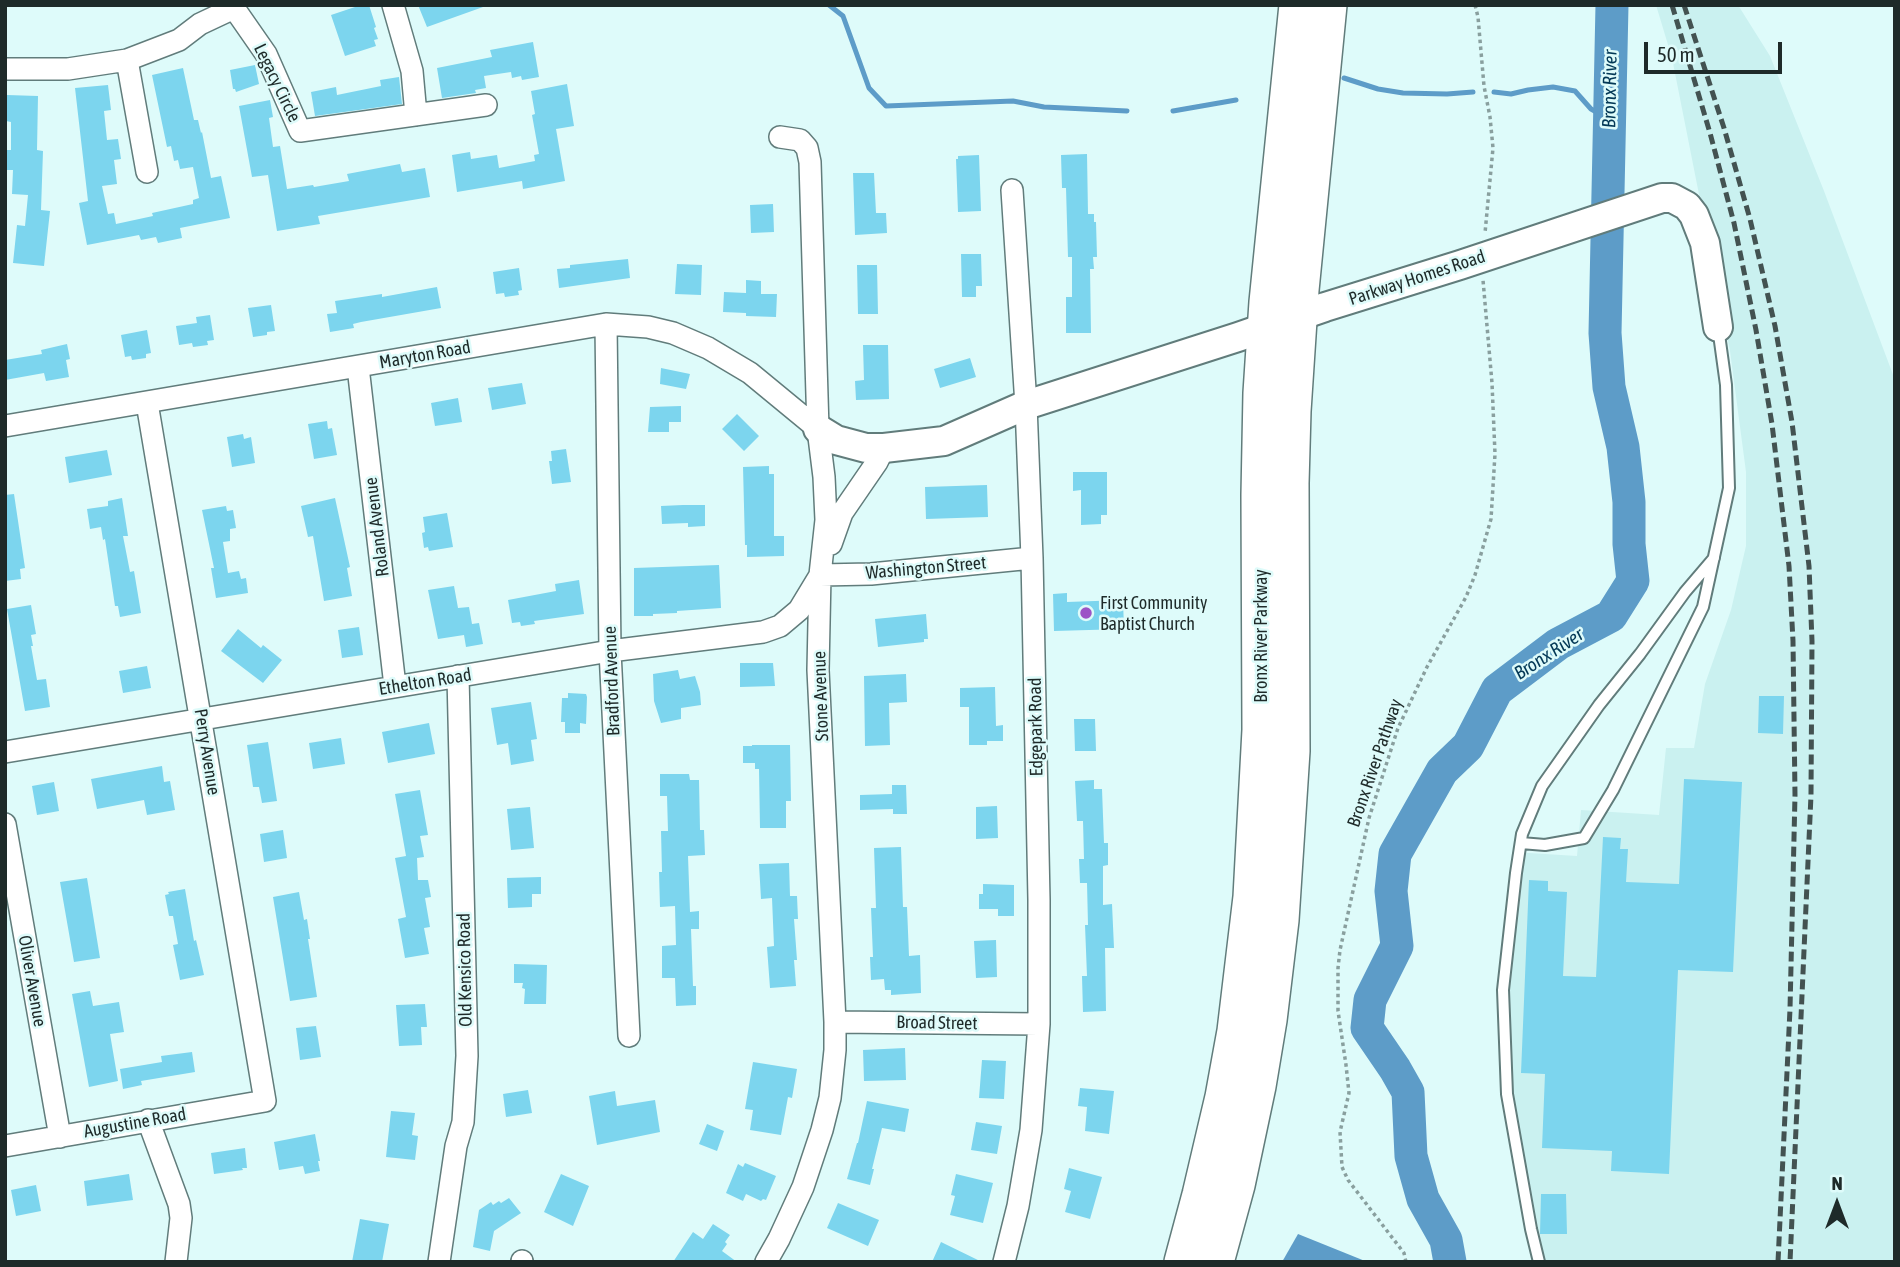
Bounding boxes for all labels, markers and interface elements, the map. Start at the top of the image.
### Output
scale bar [1648,28,1786,72]
street label: Legacy Circle [249,40,305,126]
text: 50 m [1657,42,1695,66]
water label: Bronx River [1598,50,1622,128]
street label: Parkway Homes Road [1346,246,1488,310]
street label: Maryton Road [378,336,472,374]
street label: Roland Avenue [360,476,394,578]
street label: Washington Street [865,552,987,584]
street label: Bronx River Parkway [1250,569,1272,703]
place label: First Community Baptist Church [1100,592,1207,634]
marker: First Community Baptist Church [1078,605,1094,621]
water label: Bronx River [1510,623,1588,685]
street label: Bradford Avenue [599,626,625,736]
street label: Stone Avenue [809,651,833,741]
street label: Ethelton Road [377,664,473,700]
street label: Edgepark Road [1024,677,1048,777]
street label: Bronx River Pathway [1343,696,1407,830]
street label: Perry Avenue [190,707,224,797]
street label: Old Kensico Road [453,913,477,1027]
street label: Oliver Avenue [13,934,51,1028]
street label: Broad Street [896,1011,978,1035]
street label: Augustine Road [82,1103,188,1143]
north arrow [1802,1169,1872,1239]
text: N [1831,1172,1843,1194]

